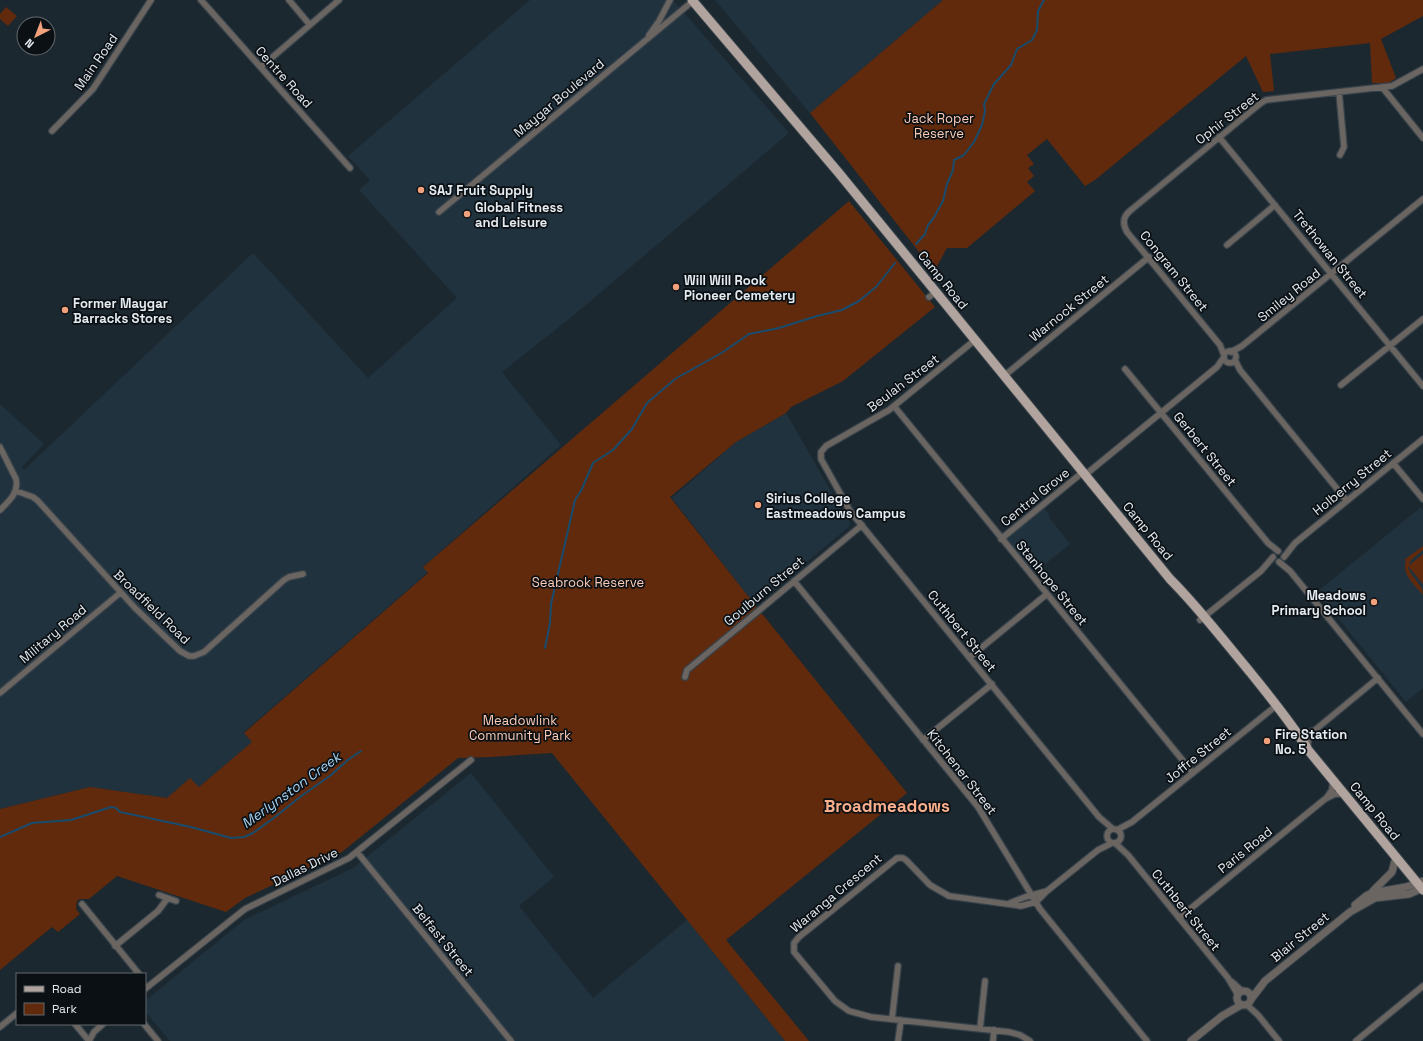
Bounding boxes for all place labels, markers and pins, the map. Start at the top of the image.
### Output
place label: SAJ Fruit Supply [429,182,533,199]
marker: SAJ Fruit Supply [416,185,426,195]
place label: Global Fitness and Leisure [475,199,563,231]
marker: Global Fitness and Leisure [462,209,472,219]
place label: Will Will Rook Pioneer Cemetery [684,272,795,304]
marker: Will Will Rook Pioneer Cemetery [671,282,681,292]
place label: Former Maygar Barracks Stores [73,295,172,327]
marker: Former Maygar Barracks Stores [60,305,70,315]
place label: Sirius College Eastmeadows Campus [766,490,906,522]
marker: Sirius College Eastmeadows Campus [753,500,763,510]
place label: Meadows Primary School [1272,587,1366,619]
marker: Meadows Primary School [1369,597,1379,607]
place label: Fire Station No. 5 [1275,726,1347,758]
marker: Fire Station No. 5 [1262,736,1272,746]

